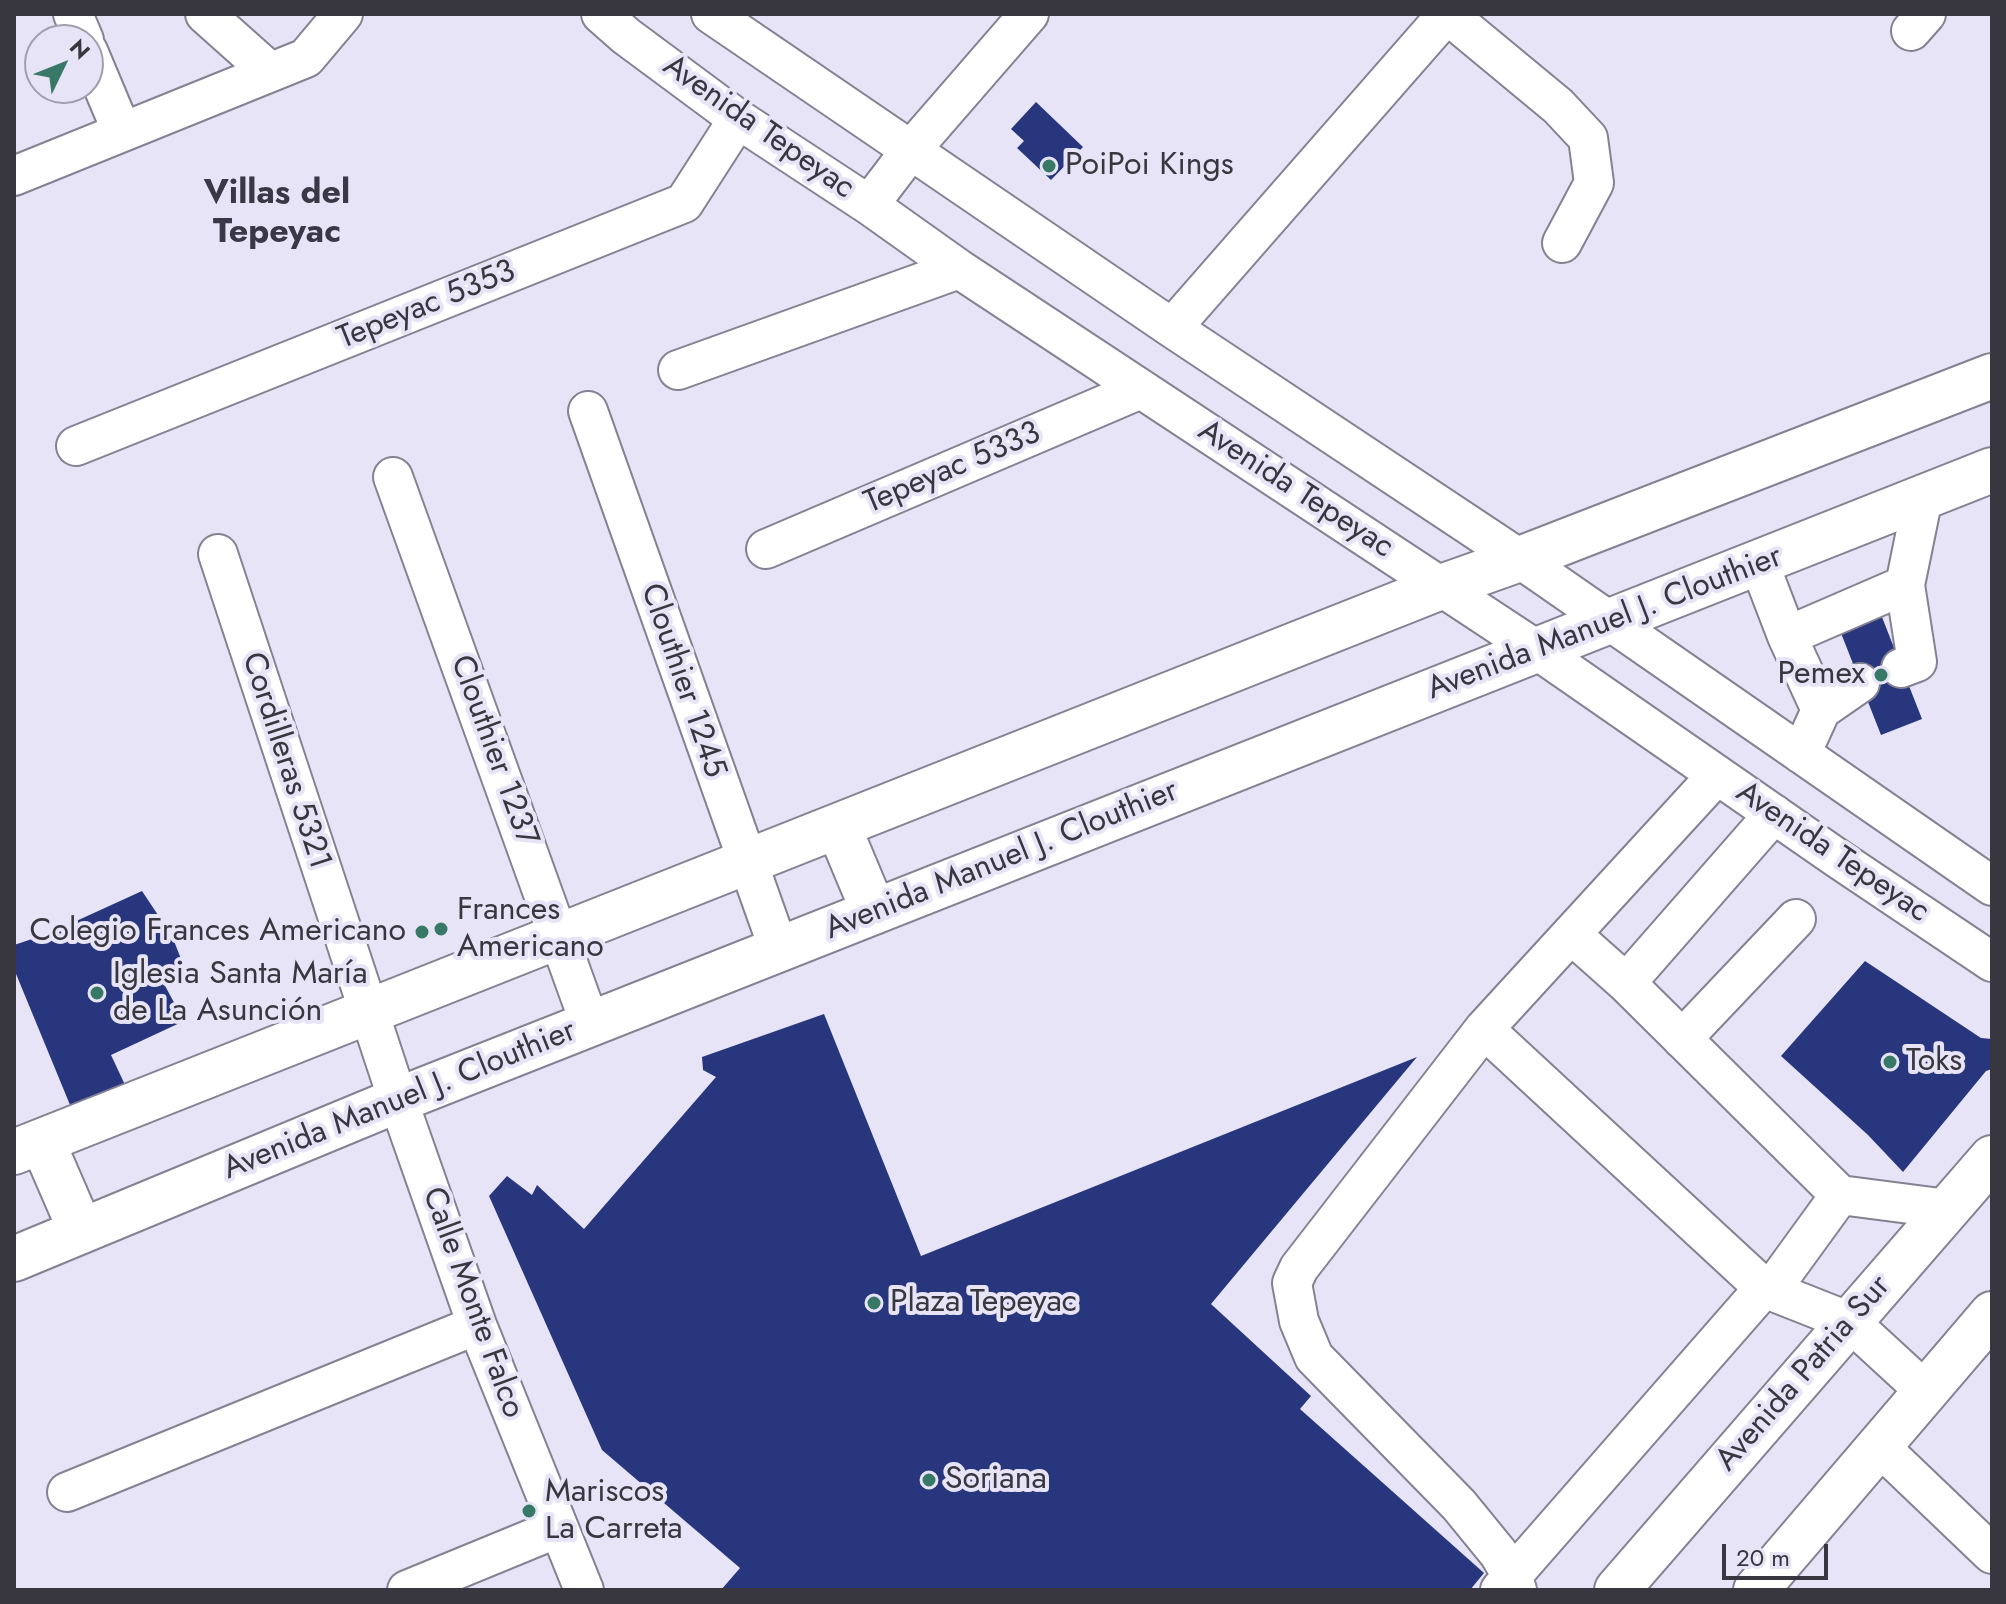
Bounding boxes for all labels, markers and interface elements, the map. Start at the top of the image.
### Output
north arrow [24,24,104,104]
text: N [62,32,98,66]
street label: Avenida Tepeyac [655,48,861,208]
place label: PoiPoi Kings [1065,147,1234,185]
marker: PoiPoi Kings [1040,157,1058,175]
district label: Villas del Tepeyac [204,175,350,254]
street label: Tepeyac 5353 [333,253,521,359]
street label: Avenida Tepeyac [1190,413,1400,567]
street label: Tepeyac 5333 [859,415,1047,523]
street label: Avenida Manuel J. Clouthier [1422,539,1788,709]
street label: Clouthier 1245 [631,579,733,783]
street label: Cordilleras 5321 [232,648,338,874]
street label: Clouthier 1237 [441,651,545,851]
place label: Pemex [1778,656,1865,694]
marker: Pemex [1872,666,1890,684]
street label: Avenida Manuel J. Clouthier [820,773,1184,949]
street label: Avenida Tepeyac [1728,774,1936,932]
place label: Frances Americano [457,892,604,967]
place label: Colegio Frances Americano [30,913,406,951]
marker: Frances Americano [432,920,450,938]
marker: Colegio Frances Americano [413,923,431,941]
place label: Iglesia Santa María de La Asunción [113,956,368,1031]
marker: Iglesia Santa María de La Asunción [88,984,106,1002]
street label: Avenida Manuel J. Clouthier [218,1013,582,1189]
place label: Toks [1906,1043,1962,1081]
marker: Toks [1881,1053,1899,1071]
street label: Calle Monte Falco [412,1182,532,1424]
street label: Avenida Patria Sur [1708,1268,1900,1480]
place label: Plaza Tepeyac [890,1284,1077,1322]
marker: Plaza Tepeyac [865,1294,883,1312]
place label: Soriana [945,1461,1047,1499]
marker: Soriana [920,1471,938,1489]
place label: Mariscos La Carreta [545,1474,683,1549]
marker: Mariscos La Carreta [520,1502,538,1520]
scale bar [1726,1528,1832,1578]
text: 20 m [1736,1540,1790,1575]

